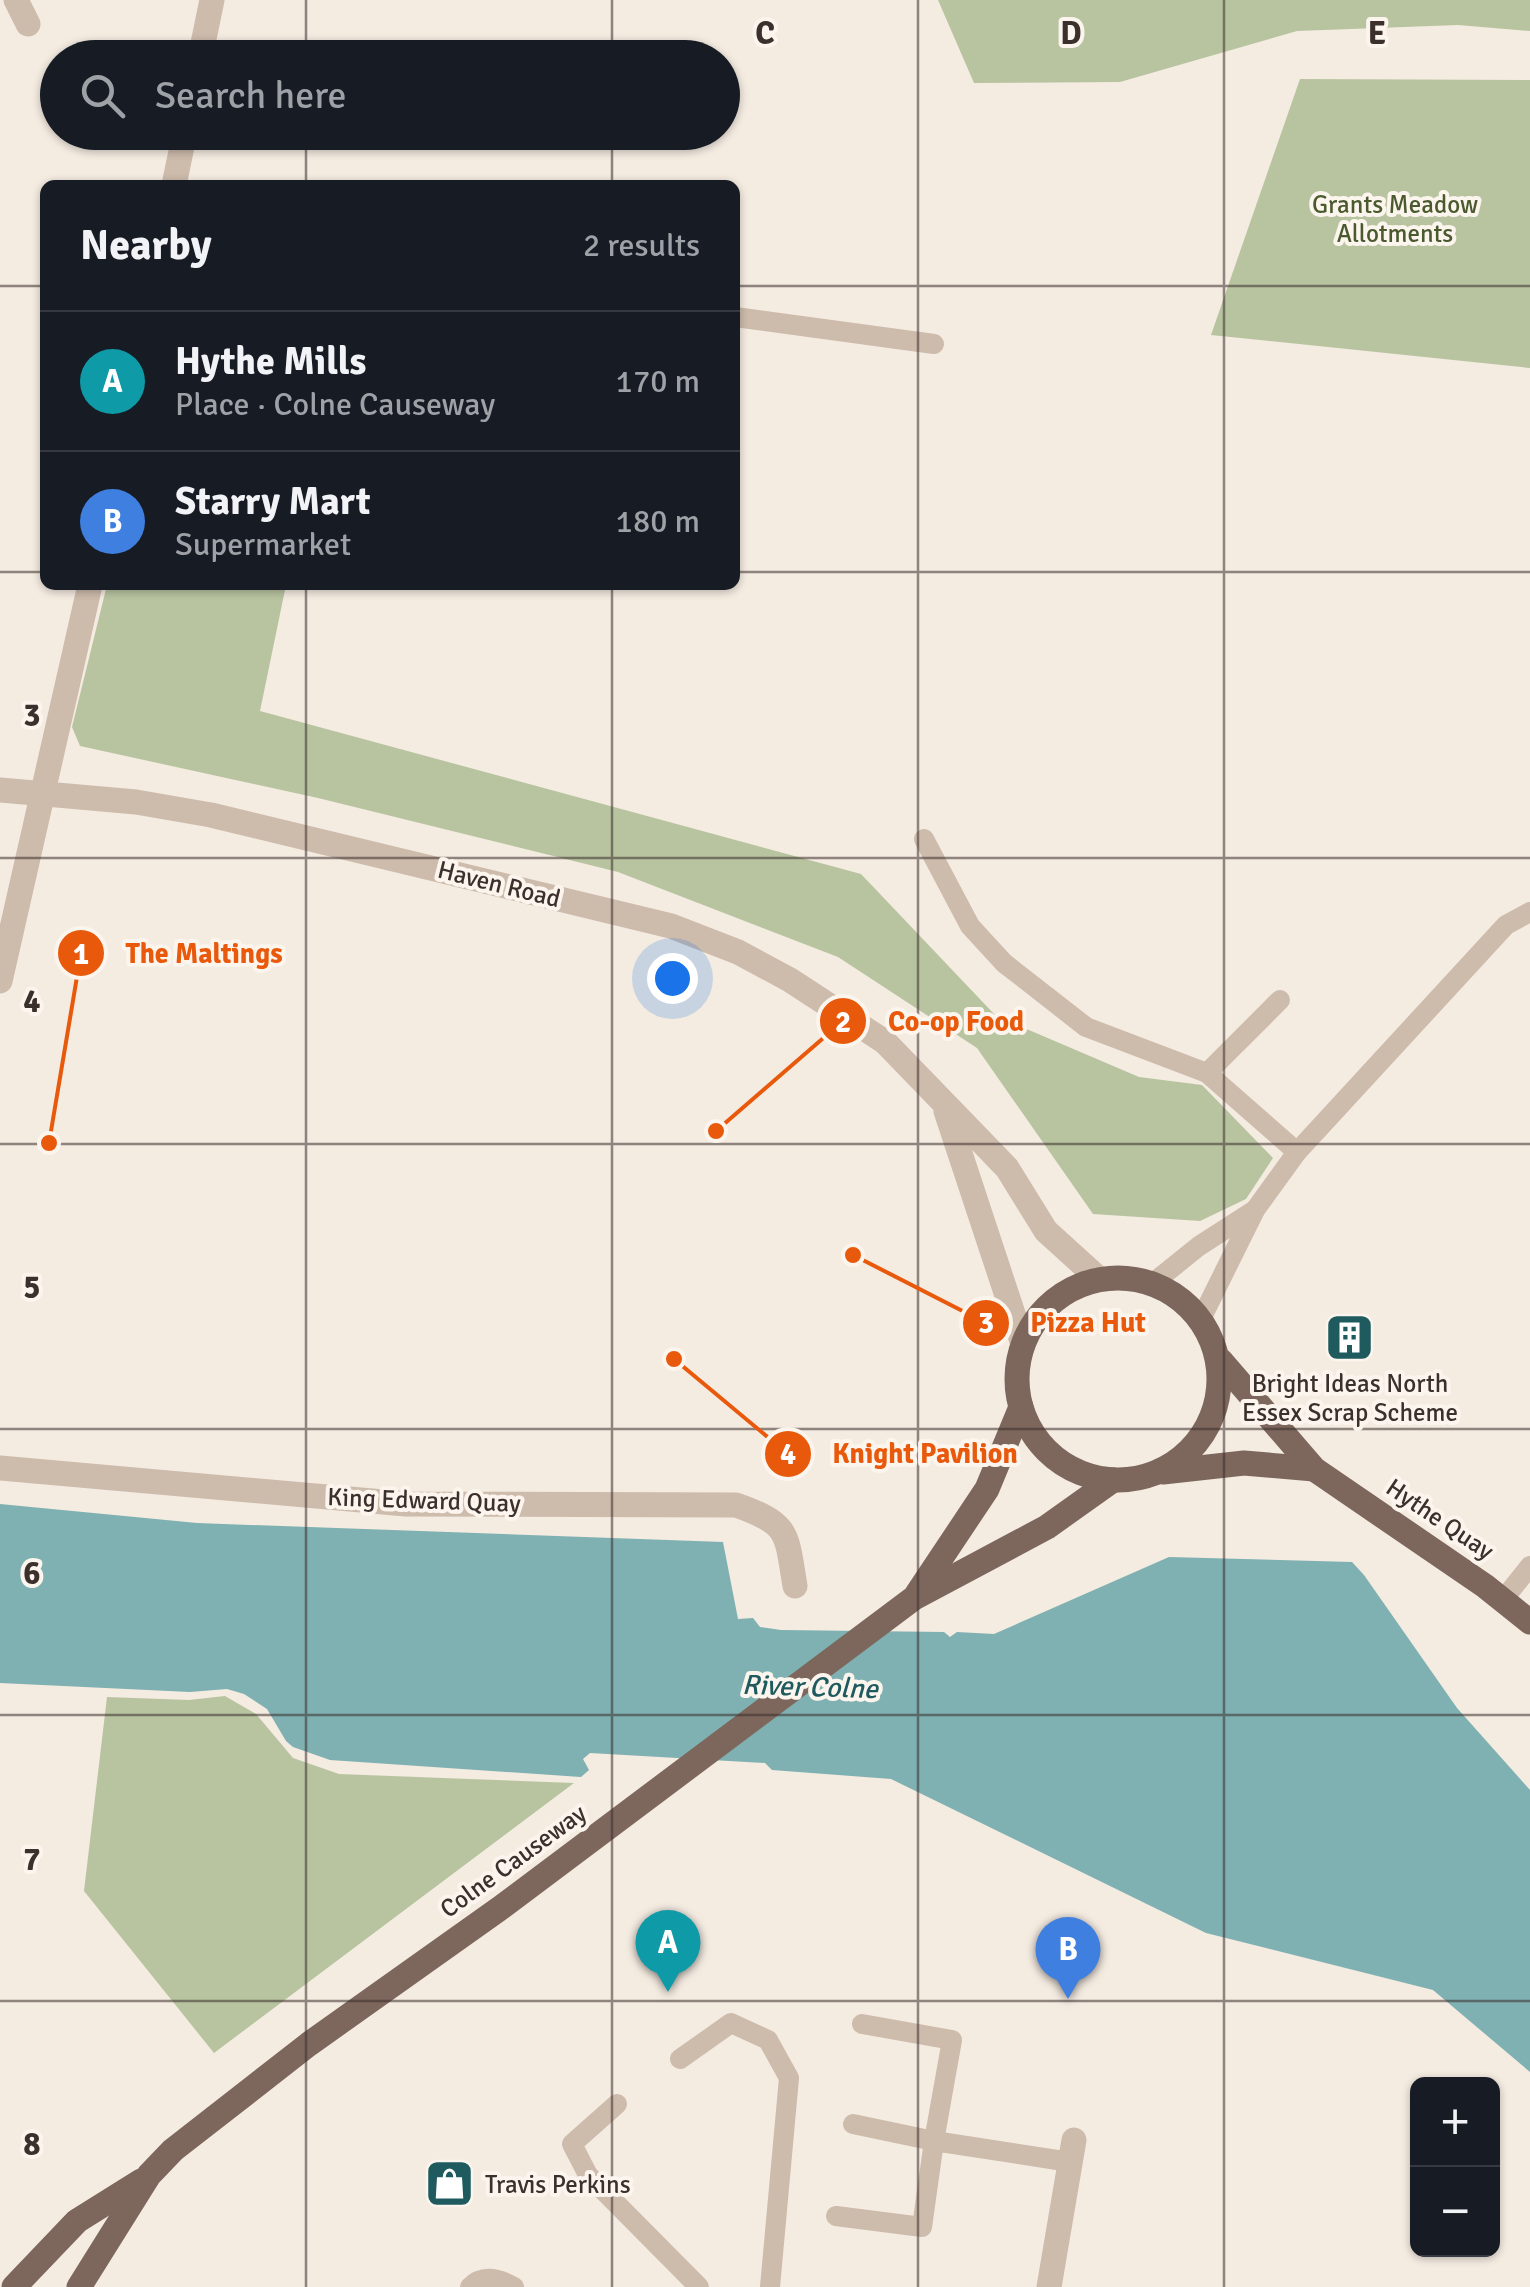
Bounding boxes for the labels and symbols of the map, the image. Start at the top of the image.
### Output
text: C [755,14,775,53]
text: D [1060,14,1082,53]
text: E [1368,14,1386,53]
park label: Grants Meadow Allotments [1312,189,1478,249]
text: 3 [23,696,41,735]
street label: Haven Road [434,854,564,914]
callout: The Maltings [56,924,303,982]
text: 1 [73,936,89,973]
text: The Maltings [125,937,283,971]
your location [647,953,698,1004]
text: 4 [23,982,41,1021]
callout: Co-op Food [818,992,1045,1050]
text: 2 [835,1004,851,1041]
text: Co-op Food [888,1005,1024,1039]
text: 5 [23,1268,41,1307]
callout: Pizza Hut [961,1294,1166,1352]
text: 3 [978,1305,994,1342]
text: Pizza Hut [1030,1306,1146,1340]
building icon: Bright Ideas North Essex Scrap Scheme [1324,1311,1376,1363]
place label: Bright Ideas North Essex Scrap Scheme [1242,1368,1458,1428]
callout: Knight Pavilion [763,1425,1038,1483]
text: 4 [780,1436,796,1473]
text: Knight Pavilion [832,1437,1018,1471]
street label: Hythe Quay [1380,1472,1500,1566]
street label: King Edward Quay [327,1481,521,1519]
text: 6 [23,1554,41,1593]
water label: River Colne [742,1668,880,1706]
street label: Colne Causeway [434,1797,592,1924]
text: 7 [23,1840,41,1879]
pin: A [636,1910,700,1992]
pin: B [1036,1916,1100,1999]
text: 8 [23,2125,41,2164]
shop icon: Travis Perkins [424,2158,476,2210]
place label: Travis Perkins [485,2169,631,2200]

